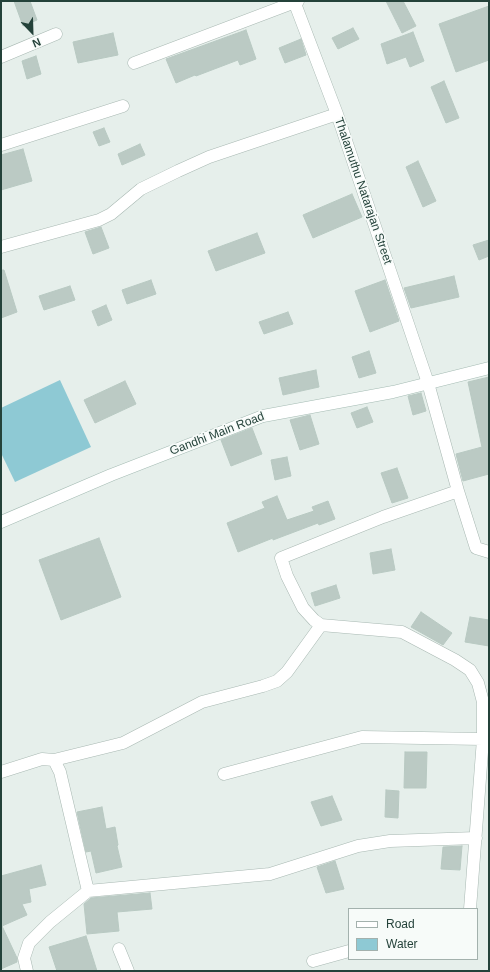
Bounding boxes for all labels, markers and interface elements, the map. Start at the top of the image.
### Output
north arrow [12,12,52,52]
text: N [31,36,43,50]
street label: Thalamuthu Natarajan Street [331,116,395,266]
street label: Gandhi Main Road [168,409,266,459]
legend [348,908,478,960]
text: Road [386,917,415,931]
text: Water [386,937,418,951]

